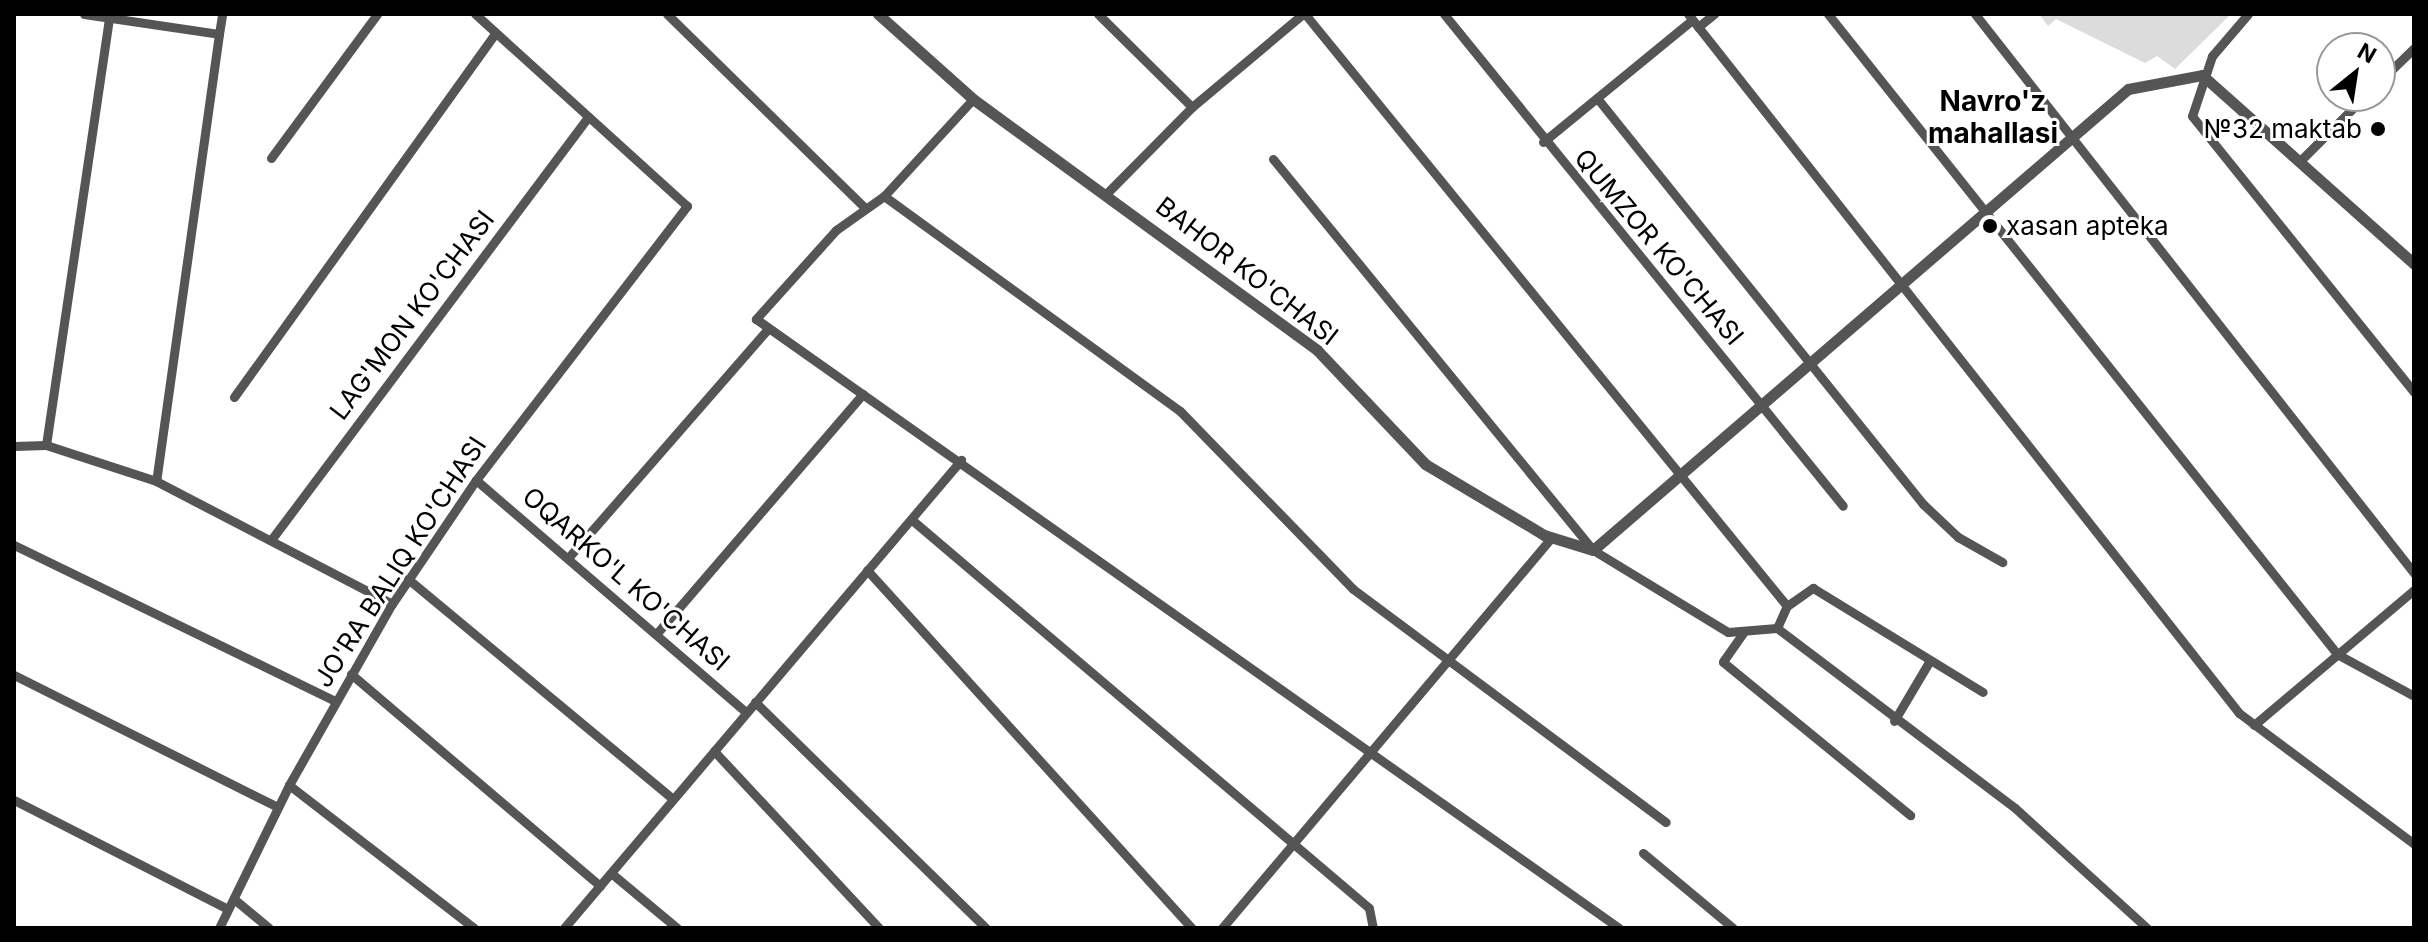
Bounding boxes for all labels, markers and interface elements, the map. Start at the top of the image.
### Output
north arrow [2316,32,2396,112]
text: N [2353,37,2381,68]
district label: Navro'z mahallasi [1928,84,2058,150]
place label: №32 maktab [2204,113,2362,145]
marker: №32 maktab [2369,120,2387,138]
street label: QUMZOR KO'CHASI [1568,143,1750,351]
street label: BAHOR KO'CHASI [1150,190,1344,352]
street label: LAG'MON KO'CHASI [323,204,501,426]
place label: xasan apteka [2006,210,2169,242]
marker: xasan apteka [1981,217,1999,235]
street label: JO'RA BALIQ KO'CHASI [307,431,493,693]
street label: OQARKO'L KO'CHASI [516,481,736,677]

